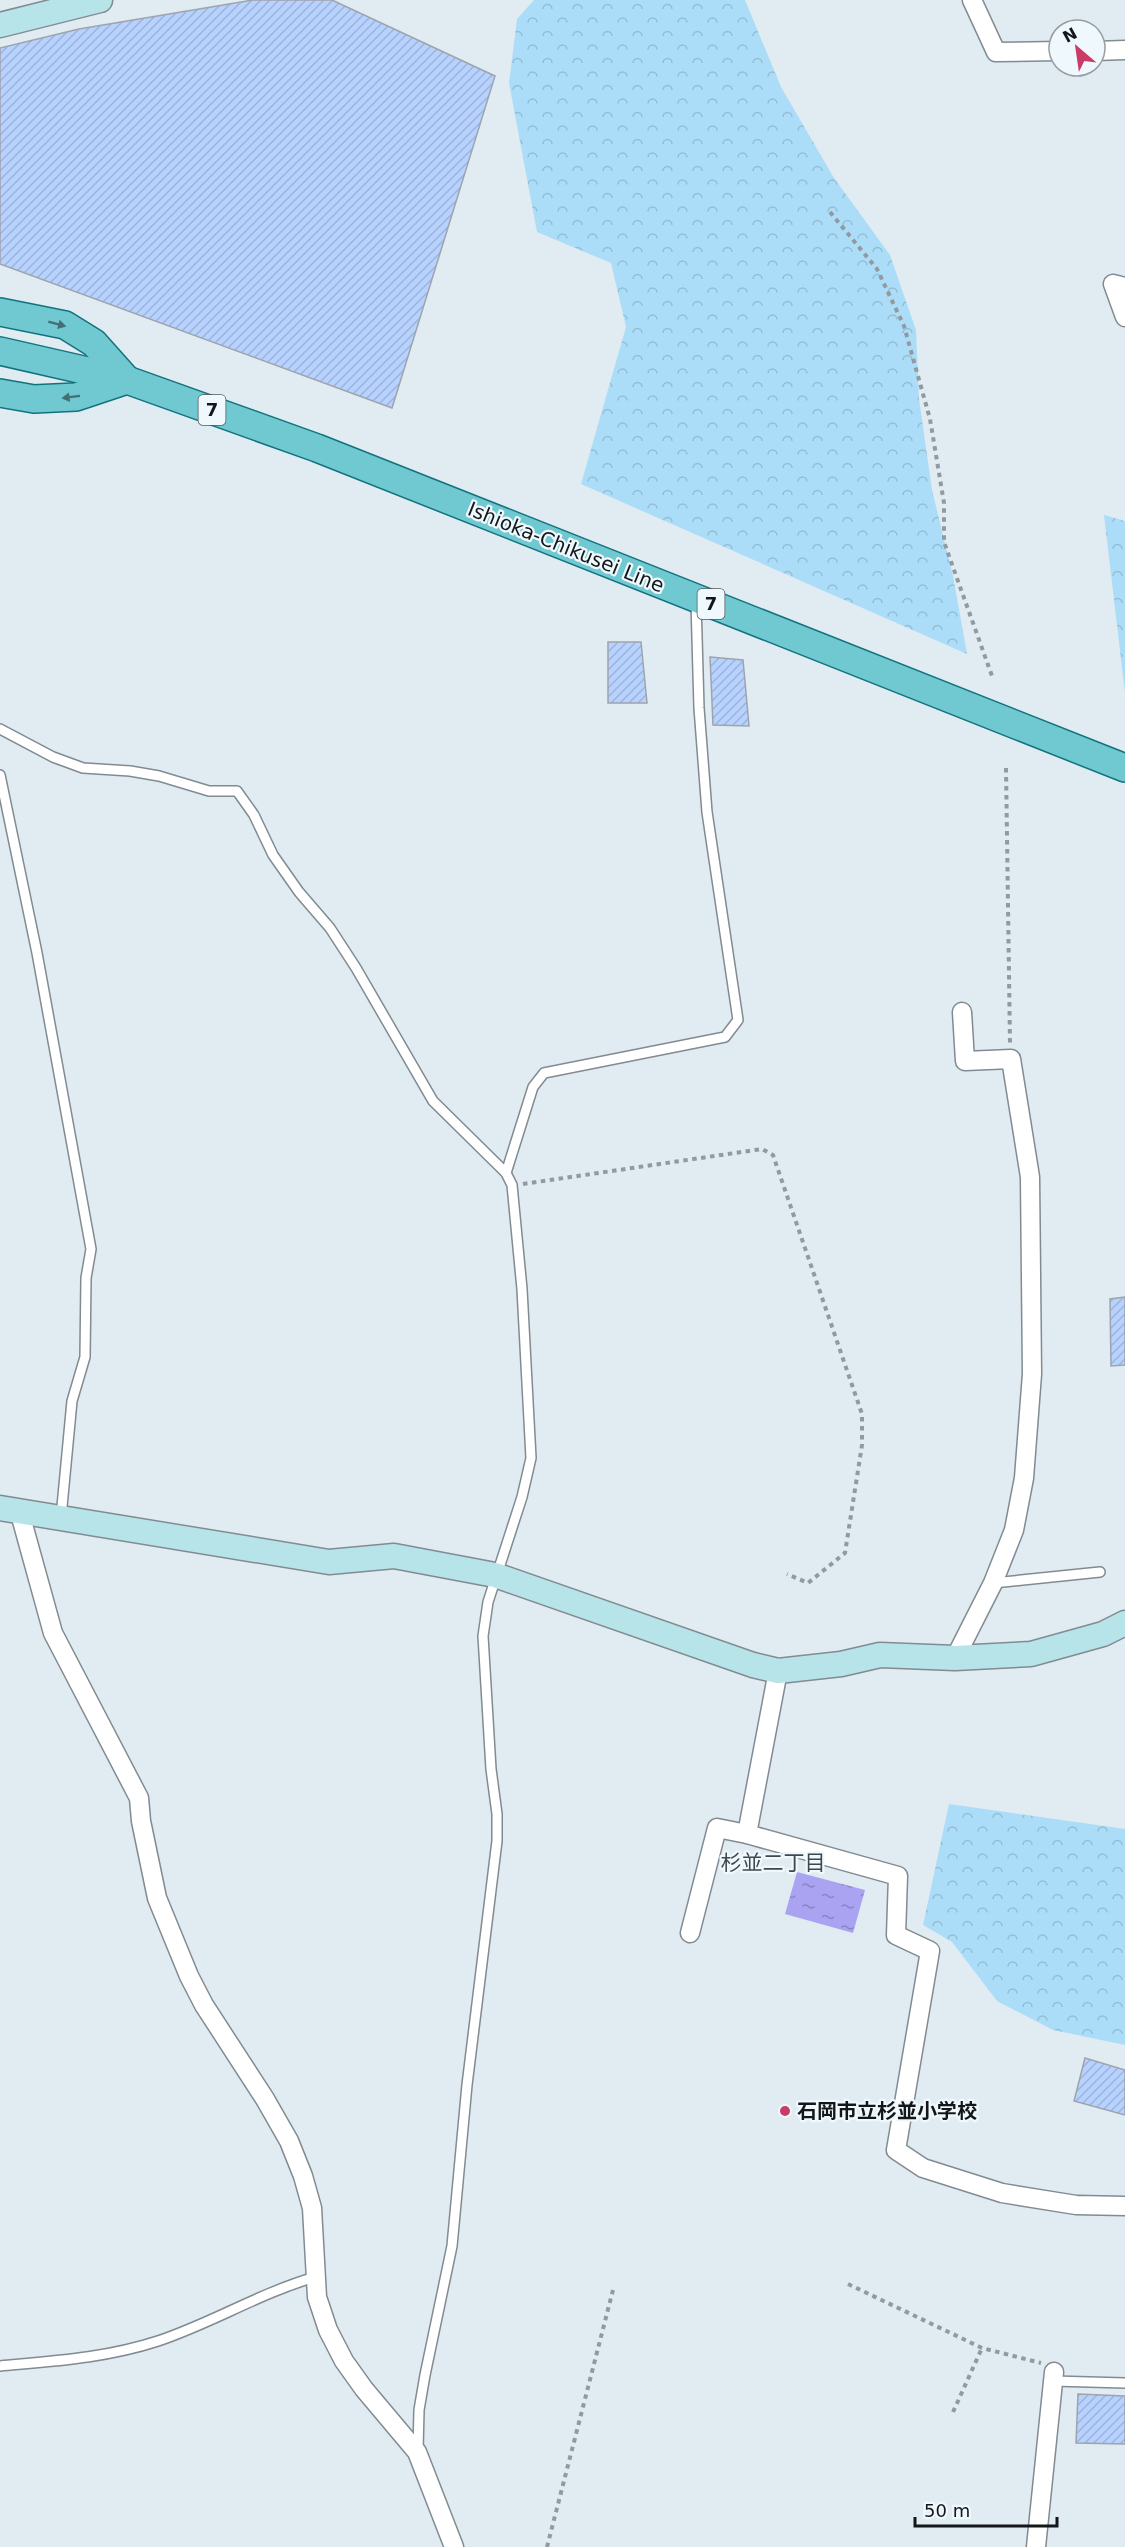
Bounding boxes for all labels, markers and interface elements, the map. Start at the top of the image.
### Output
north arrow [1047,18,1107,78]
text: N [1060,24,1080,47]
one-way arrow [48,320,66,329]
one-way arrow [62,392,81,401]
road number: 7 [198,395,226,425]
street label: Ishioka-Chikusei Line [464,497,668,597]
road number: 7 [698,589,724,619]
district label: 杉並二丁目 [721,1851,826,1875]
place label: 石岡市立杉並小学校 [797,2099,977,2123]
marker: 石岡市立杉並小学校 [778,2104,792,2118]
scale bar [915,2490,1058,2528]
text: 50 m [924,2500,970,2521]

